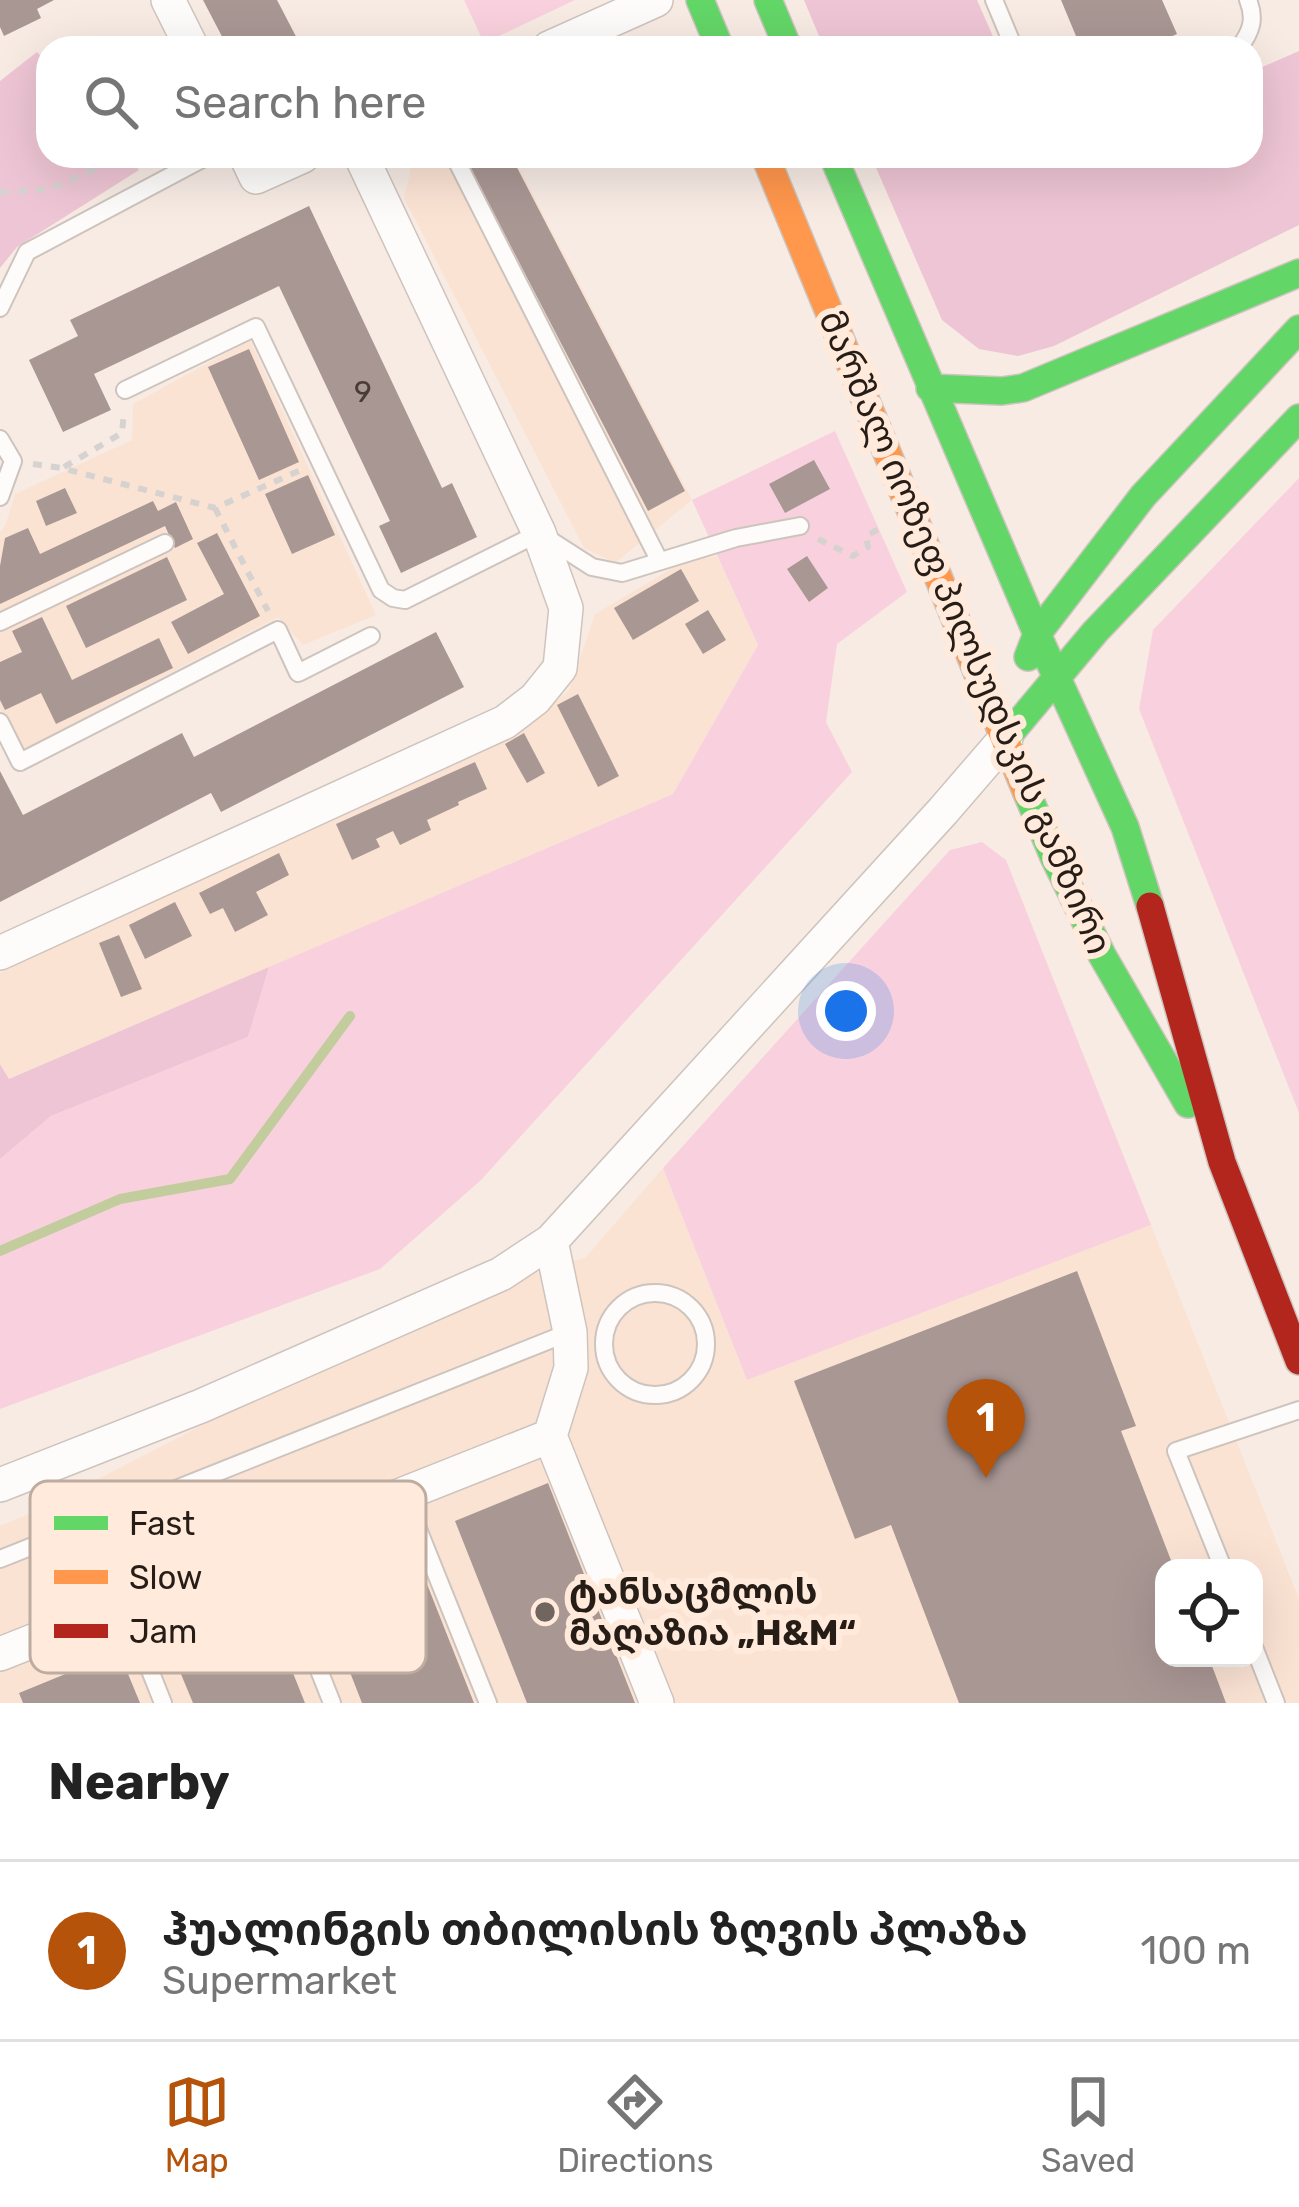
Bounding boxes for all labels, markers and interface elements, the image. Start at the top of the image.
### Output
search box [36,36,1263,168]
icon: search [78,69,144,135]
text: Search here [174,76,426,129]
street label: მარშალ იოზეფ პილსუდსკის გამზირი [809,304,1121,961]
house number: 9 [354,374,372,410]
your location [816,981,876,1041]
pin: 1 [947,1379,1025,1478]
legend [30,1481,426,1673]
text: Fast [129,1504,195,1543]
text: Slow [129,1558,203,1597]
map controls [1155,1559,1263,1667]
button: locate [1155,1559,1263,1667]
place label: ტანსაცმლის მაღაზია „H&M“ [569,1570,856,1654]
marker: ტანსაცმლის მაღაზია „H&M“ [532,1599,558,1625]
text: Jam [129,1612,197,1651]
text: Nearby [48,1751,230,1812]
text: ჰუალინგის თბილისის ზღვის პლაზა [162,1903,1028,1956]
text: 1 [77,1928,97,1974]
text: 100 m [1141,1928,1251,1974]
text: Supermarket [162,1958,397,2004]
tab: Map [164,2069,230,2180]
tab: Directions [557,2069,714,2180]
tab: Saved [1041,2069,1135,2180]

